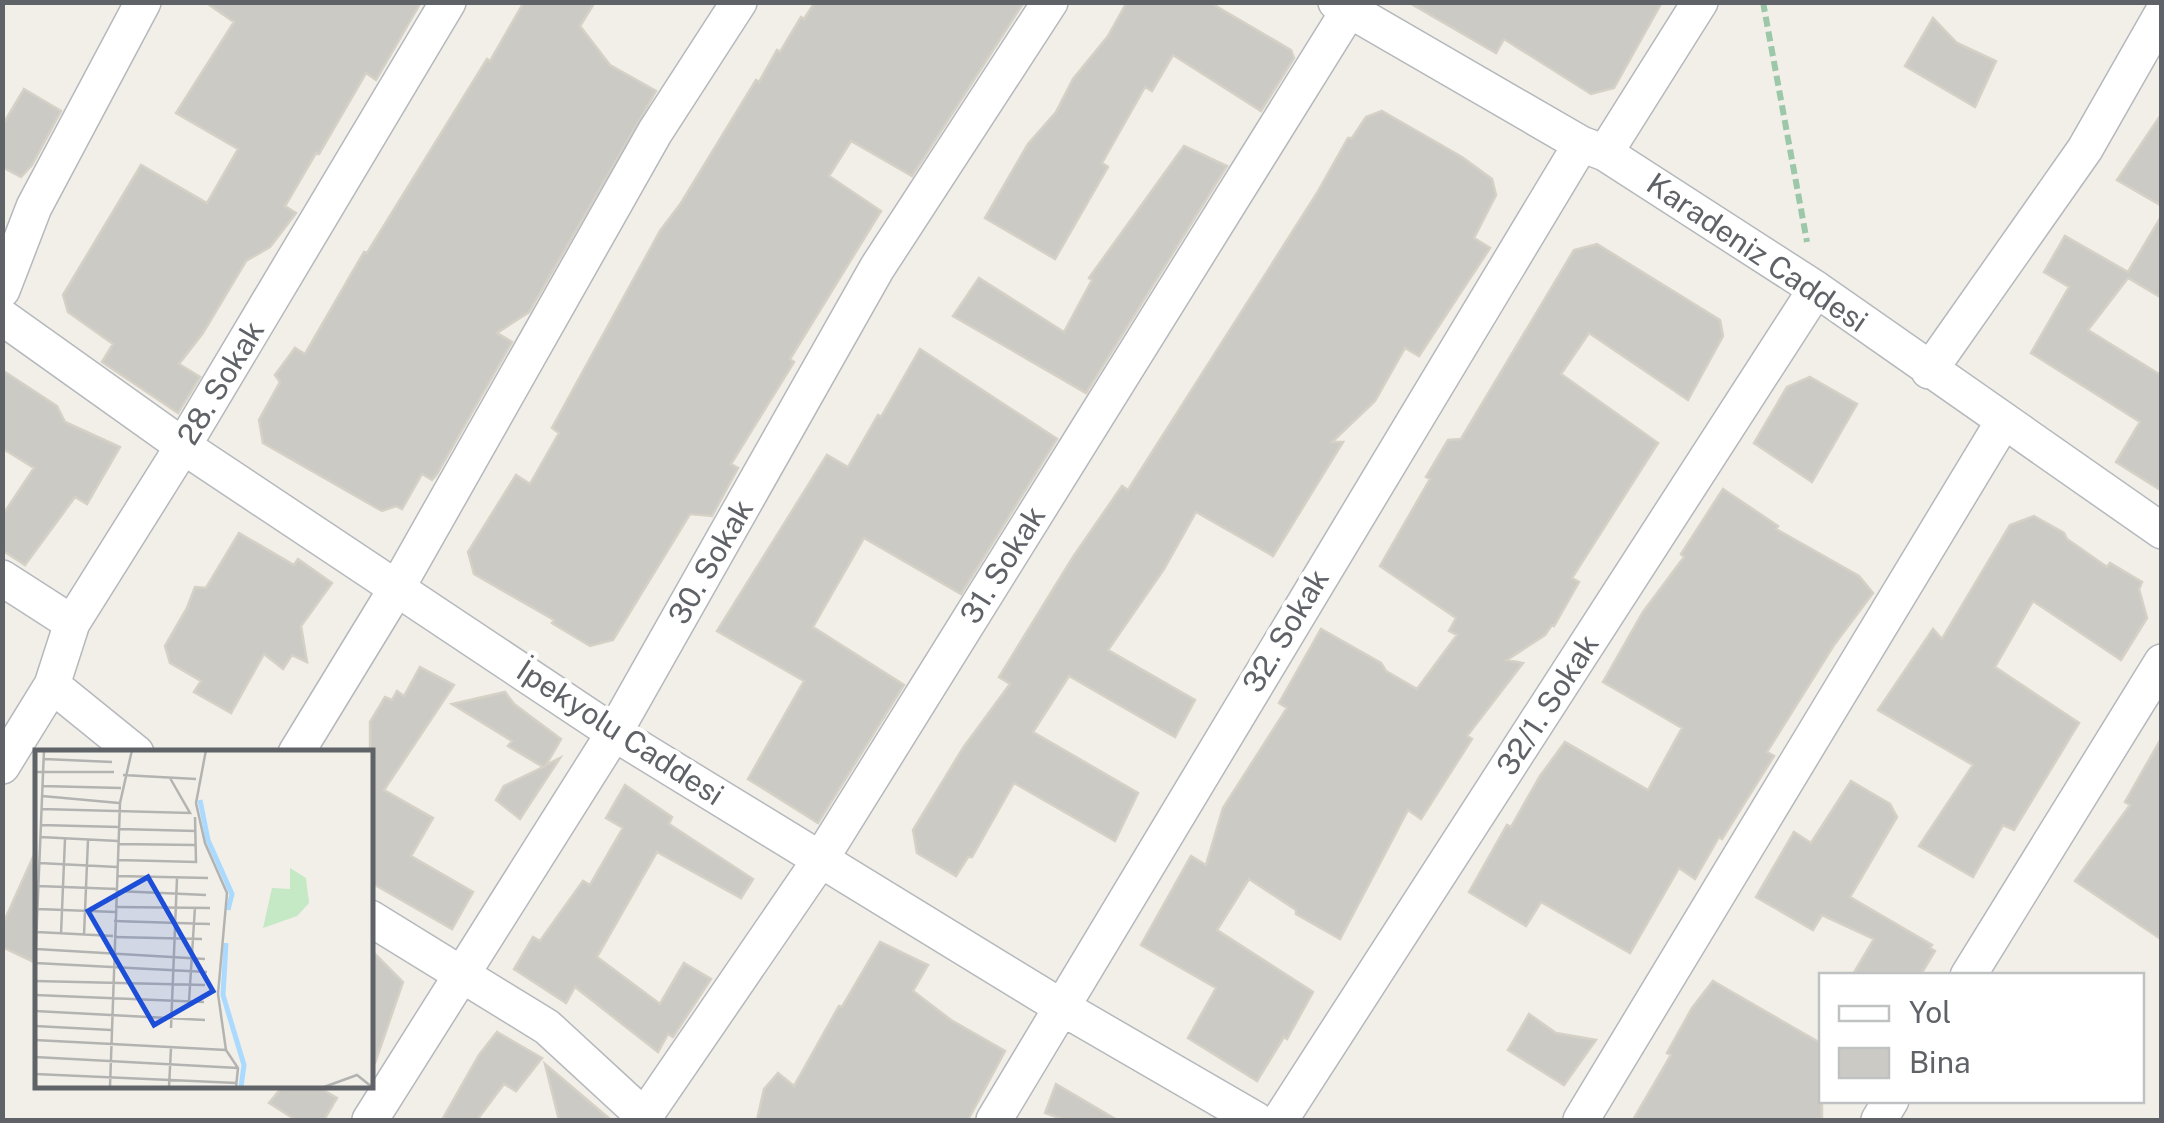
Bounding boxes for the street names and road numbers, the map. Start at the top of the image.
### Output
street label: Karadeniz Caddesi [1640,165,1875,339]
street label: 28. Sokak [169,314,271,451]
street label: 30. Sokak [660,493,760,630]
street label: 31. Sokak [952,499,1052,630]
street label: 32. Sokak [1234,562,1336,699]
street label: 32/1. Sokak [1488,627,1606,781]
street label: İpekyolu Caddesi [511,652,731,812]

